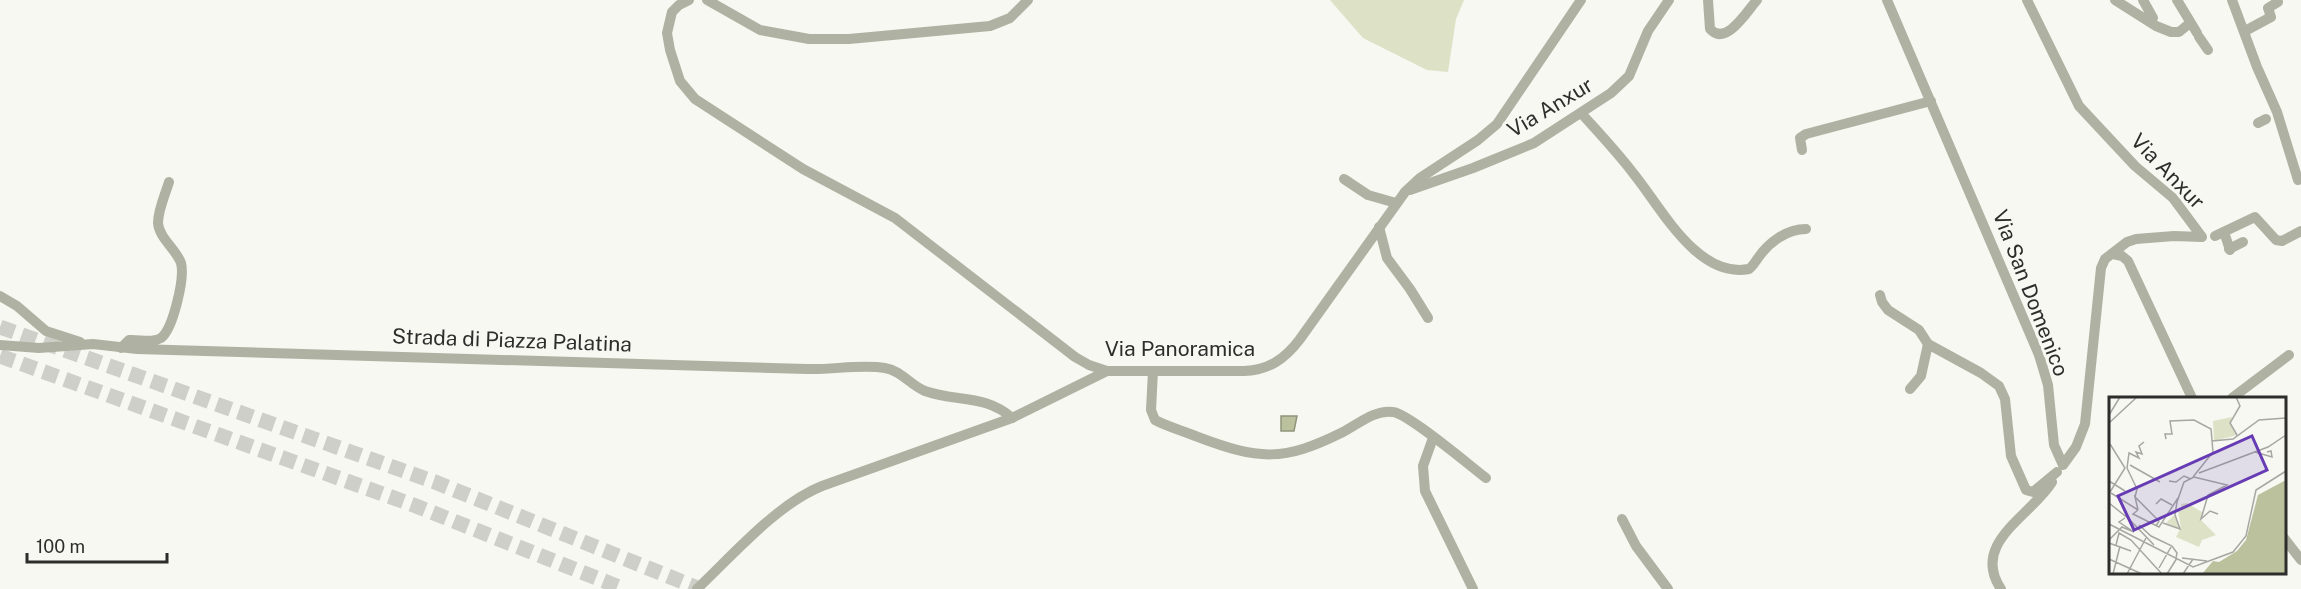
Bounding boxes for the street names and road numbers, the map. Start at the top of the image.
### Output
street label: Via Anxur [1503,72,1597,142]
street label: Via Anxur [2126,128,2210,214]
street label: Via San Domenico [1988,206,2074,380]
street label: Strada di Piazza Palatina [392,323,632,357]
street label: Via Panoramica [1105,336,1255,361]

